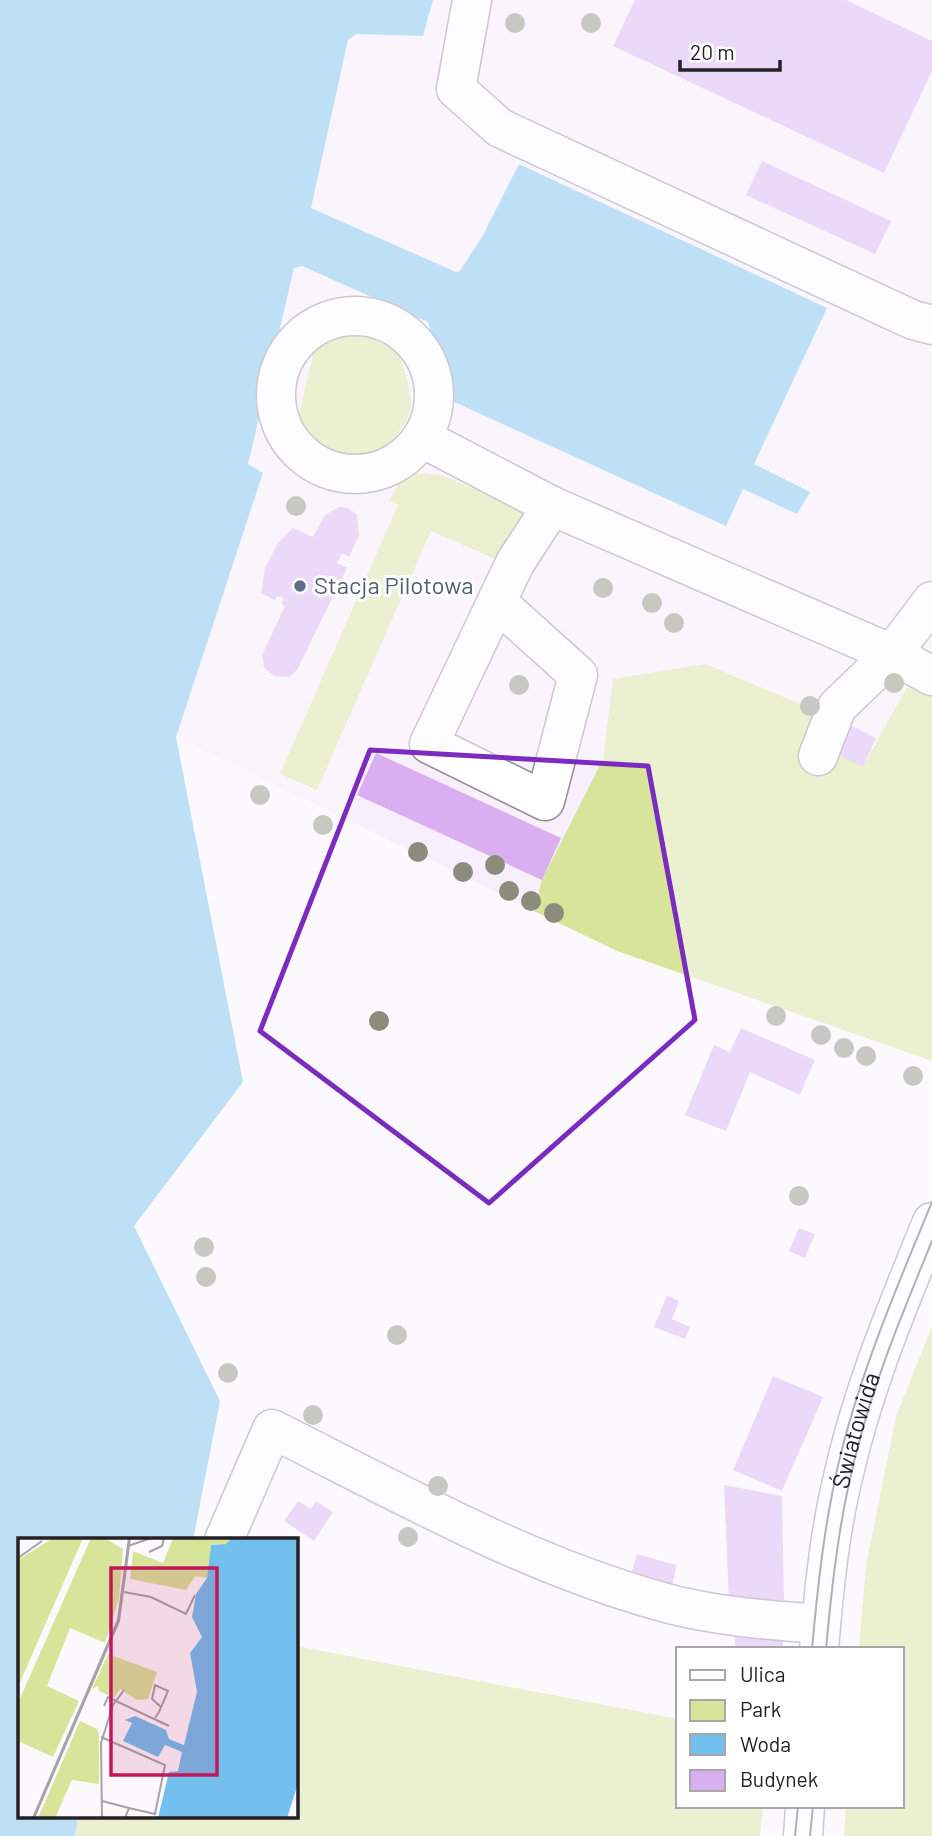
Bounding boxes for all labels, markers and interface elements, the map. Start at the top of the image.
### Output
scale bar [680,28,780,72]
text: 20 m [690,39,735,64]
place label: Stacja Pilotowa [314,570,474,599]
marker: Stacja Pilotowa [292,578,308,594]
street label: Światowida [825,1368,885,1491]
inset map [18,1538,298,1818]
legend [676,1647,904,1808]
text: Ulica [740,1661,785,1686]
text: Park [740,1696,781,1721]
text: Woda [740,1731,791,1756]
text: Budynek [740,1766,818,1791]

